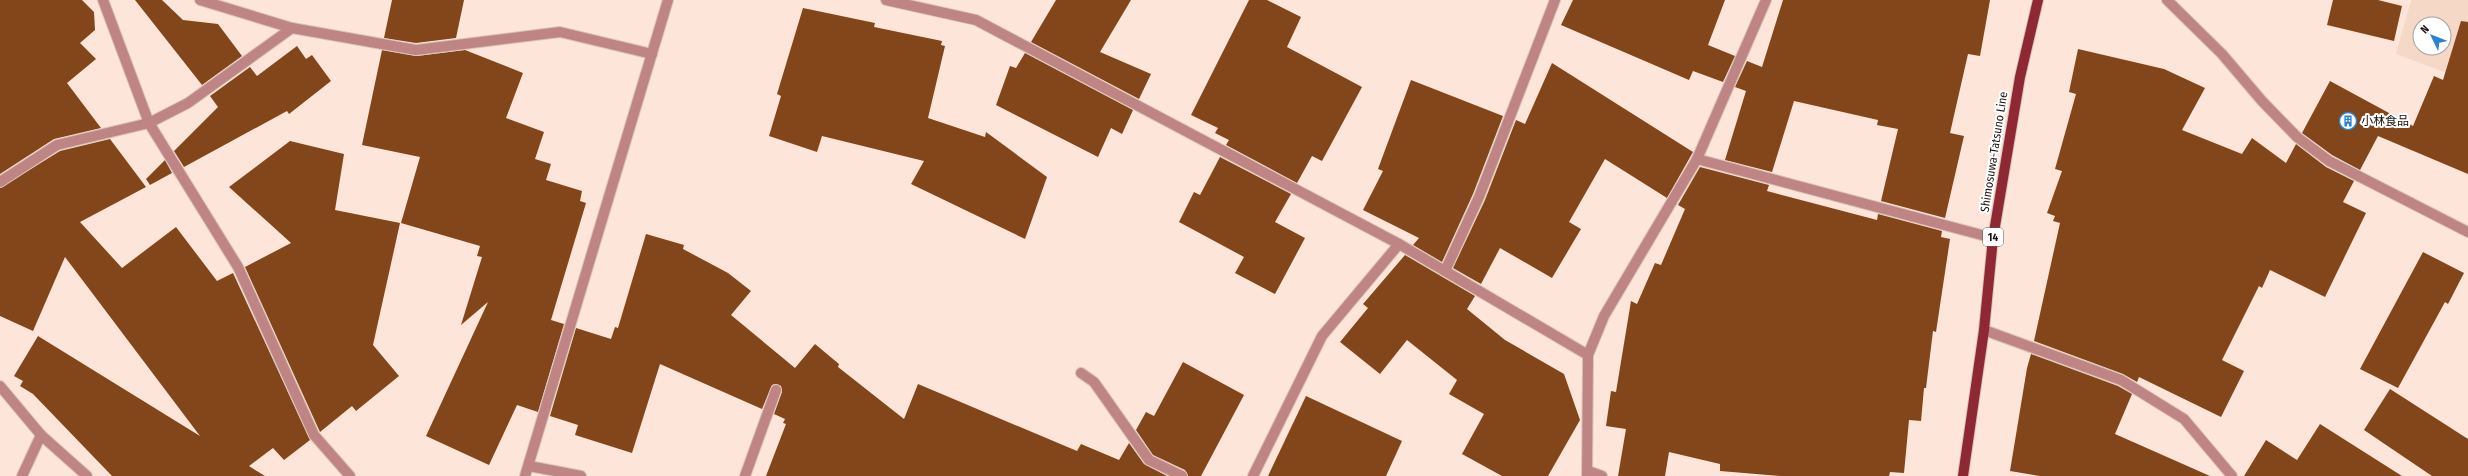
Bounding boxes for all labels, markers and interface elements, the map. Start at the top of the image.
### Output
north arrow [2412,16,2452,56]
text: N [2418,23,2432,36]
street label: Shimosuwa-Tatsuno Line [1978,91,2010,213]
building icon: 小林食品 [2338,111,2358,131]
place label: 小林食品 [2361,114,2409,128]
road number: 14 [1983,228,2003,246]

